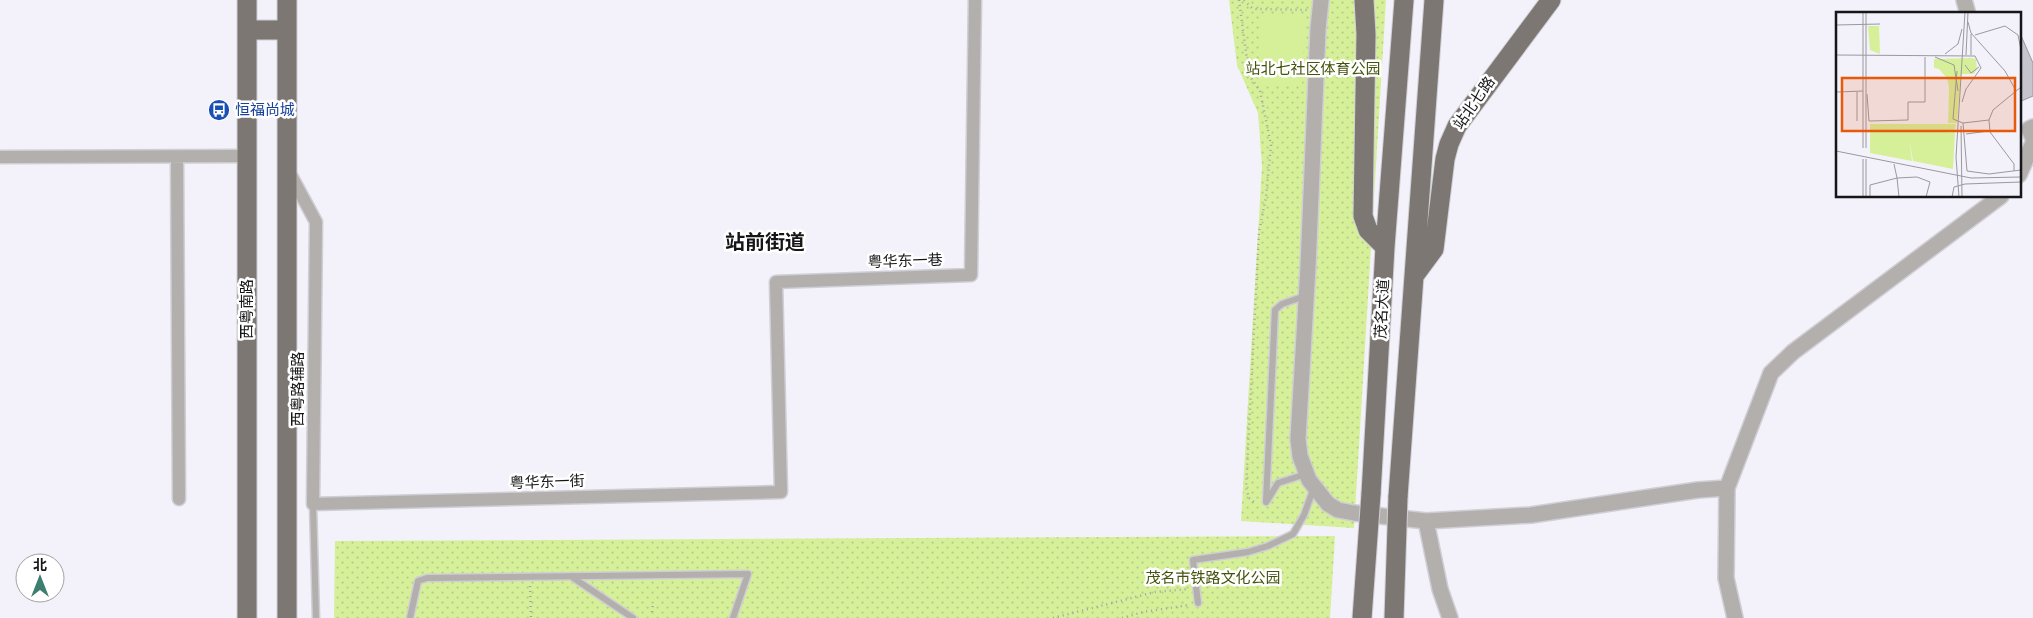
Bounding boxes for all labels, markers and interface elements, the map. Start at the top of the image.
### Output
inset map [1836,12,2020,198]
park label: 站北七社区体育公园 [1245,60,1381,78]
street label: 站北七路 [1449,73,1499,133]
bus stop icon: 恒福尚城 [207,98,231,122]
place label: 恒福尚城 [235,101,295,119]
district label: 站前街道 [725,230,805,254]
street label: 粤华东一巷 [867,251,943,271]
street label: 西粤南路 [238,279,256,339]
street label: 茂名大道 [1371,279,1393,339]
street label: 西粤路辅路 [289,351,307,427]
street label: 粤华东一街 [509,472,585,492]
north arrow [15,553,65,603]
text: 北 [33,557,47,574]
park label: 茂名市铁路文化公园 [1145,569,1281,587]

